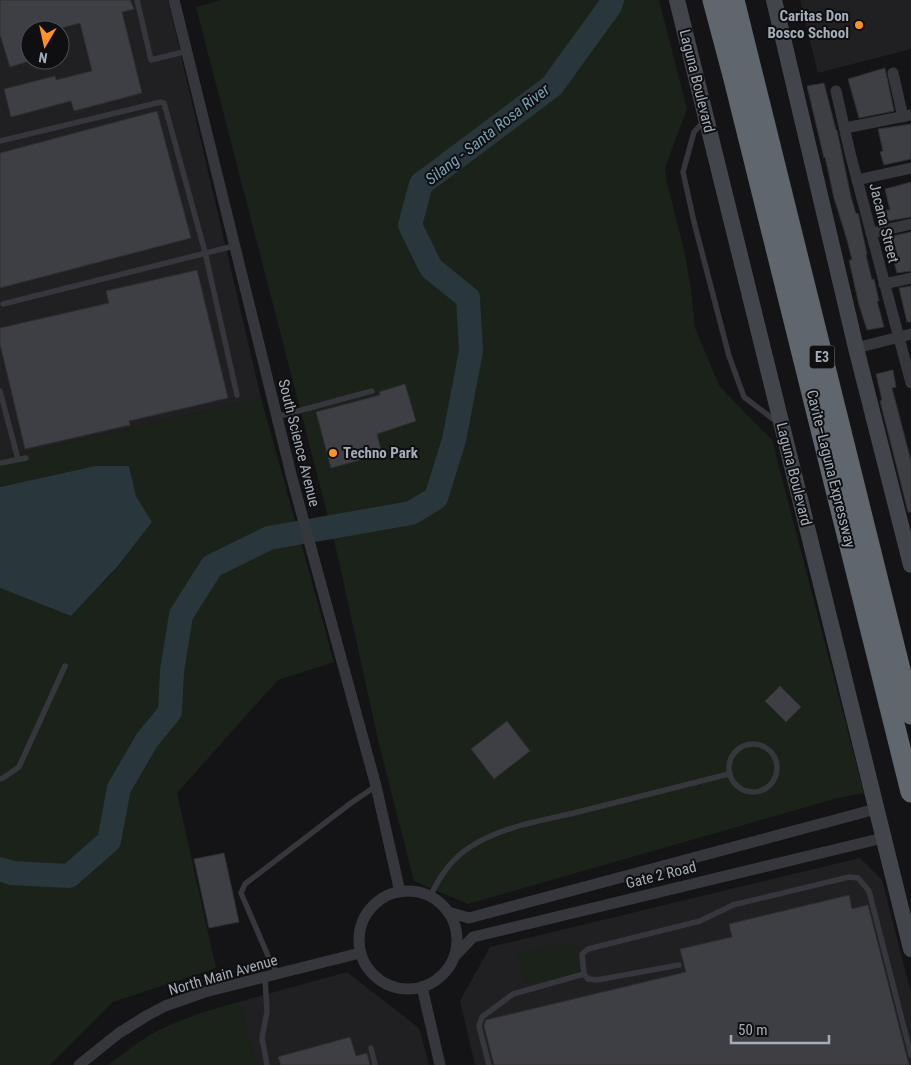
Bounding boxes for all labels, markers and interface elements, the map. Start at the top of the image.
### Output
place label: Caritas Don Bosco School [767,7,849,42]
marker: Caritas Don Bosco School [853,19,865,31]
north arrow [20,20,70,70]
street label: Laguna Boulevard [675,28,719,134]
text: N [37,49,48,66]
water label: Silang - Santa Rosa River [422,79,554,189]
street label: Jacana Street [865,181,903,265]
road number: E3 [810,346,834,368]
street label: South Science Avenue [274,377,324,509]
street label: Cavite–Laguna Expressway [803,388,859,550]
street label: Laguna Boulevard [772,421,816,527]
place label: Techno Park [343,444,419,462]
marker: Techno Park [327,447,339,459]
street label: Gate 2 Road [624,858,698,892]
street label: North Main Avenue [166,951,280,999]
scale bar [731,1012,828,1044]
text: 50 m [738,1021,768,1039]

